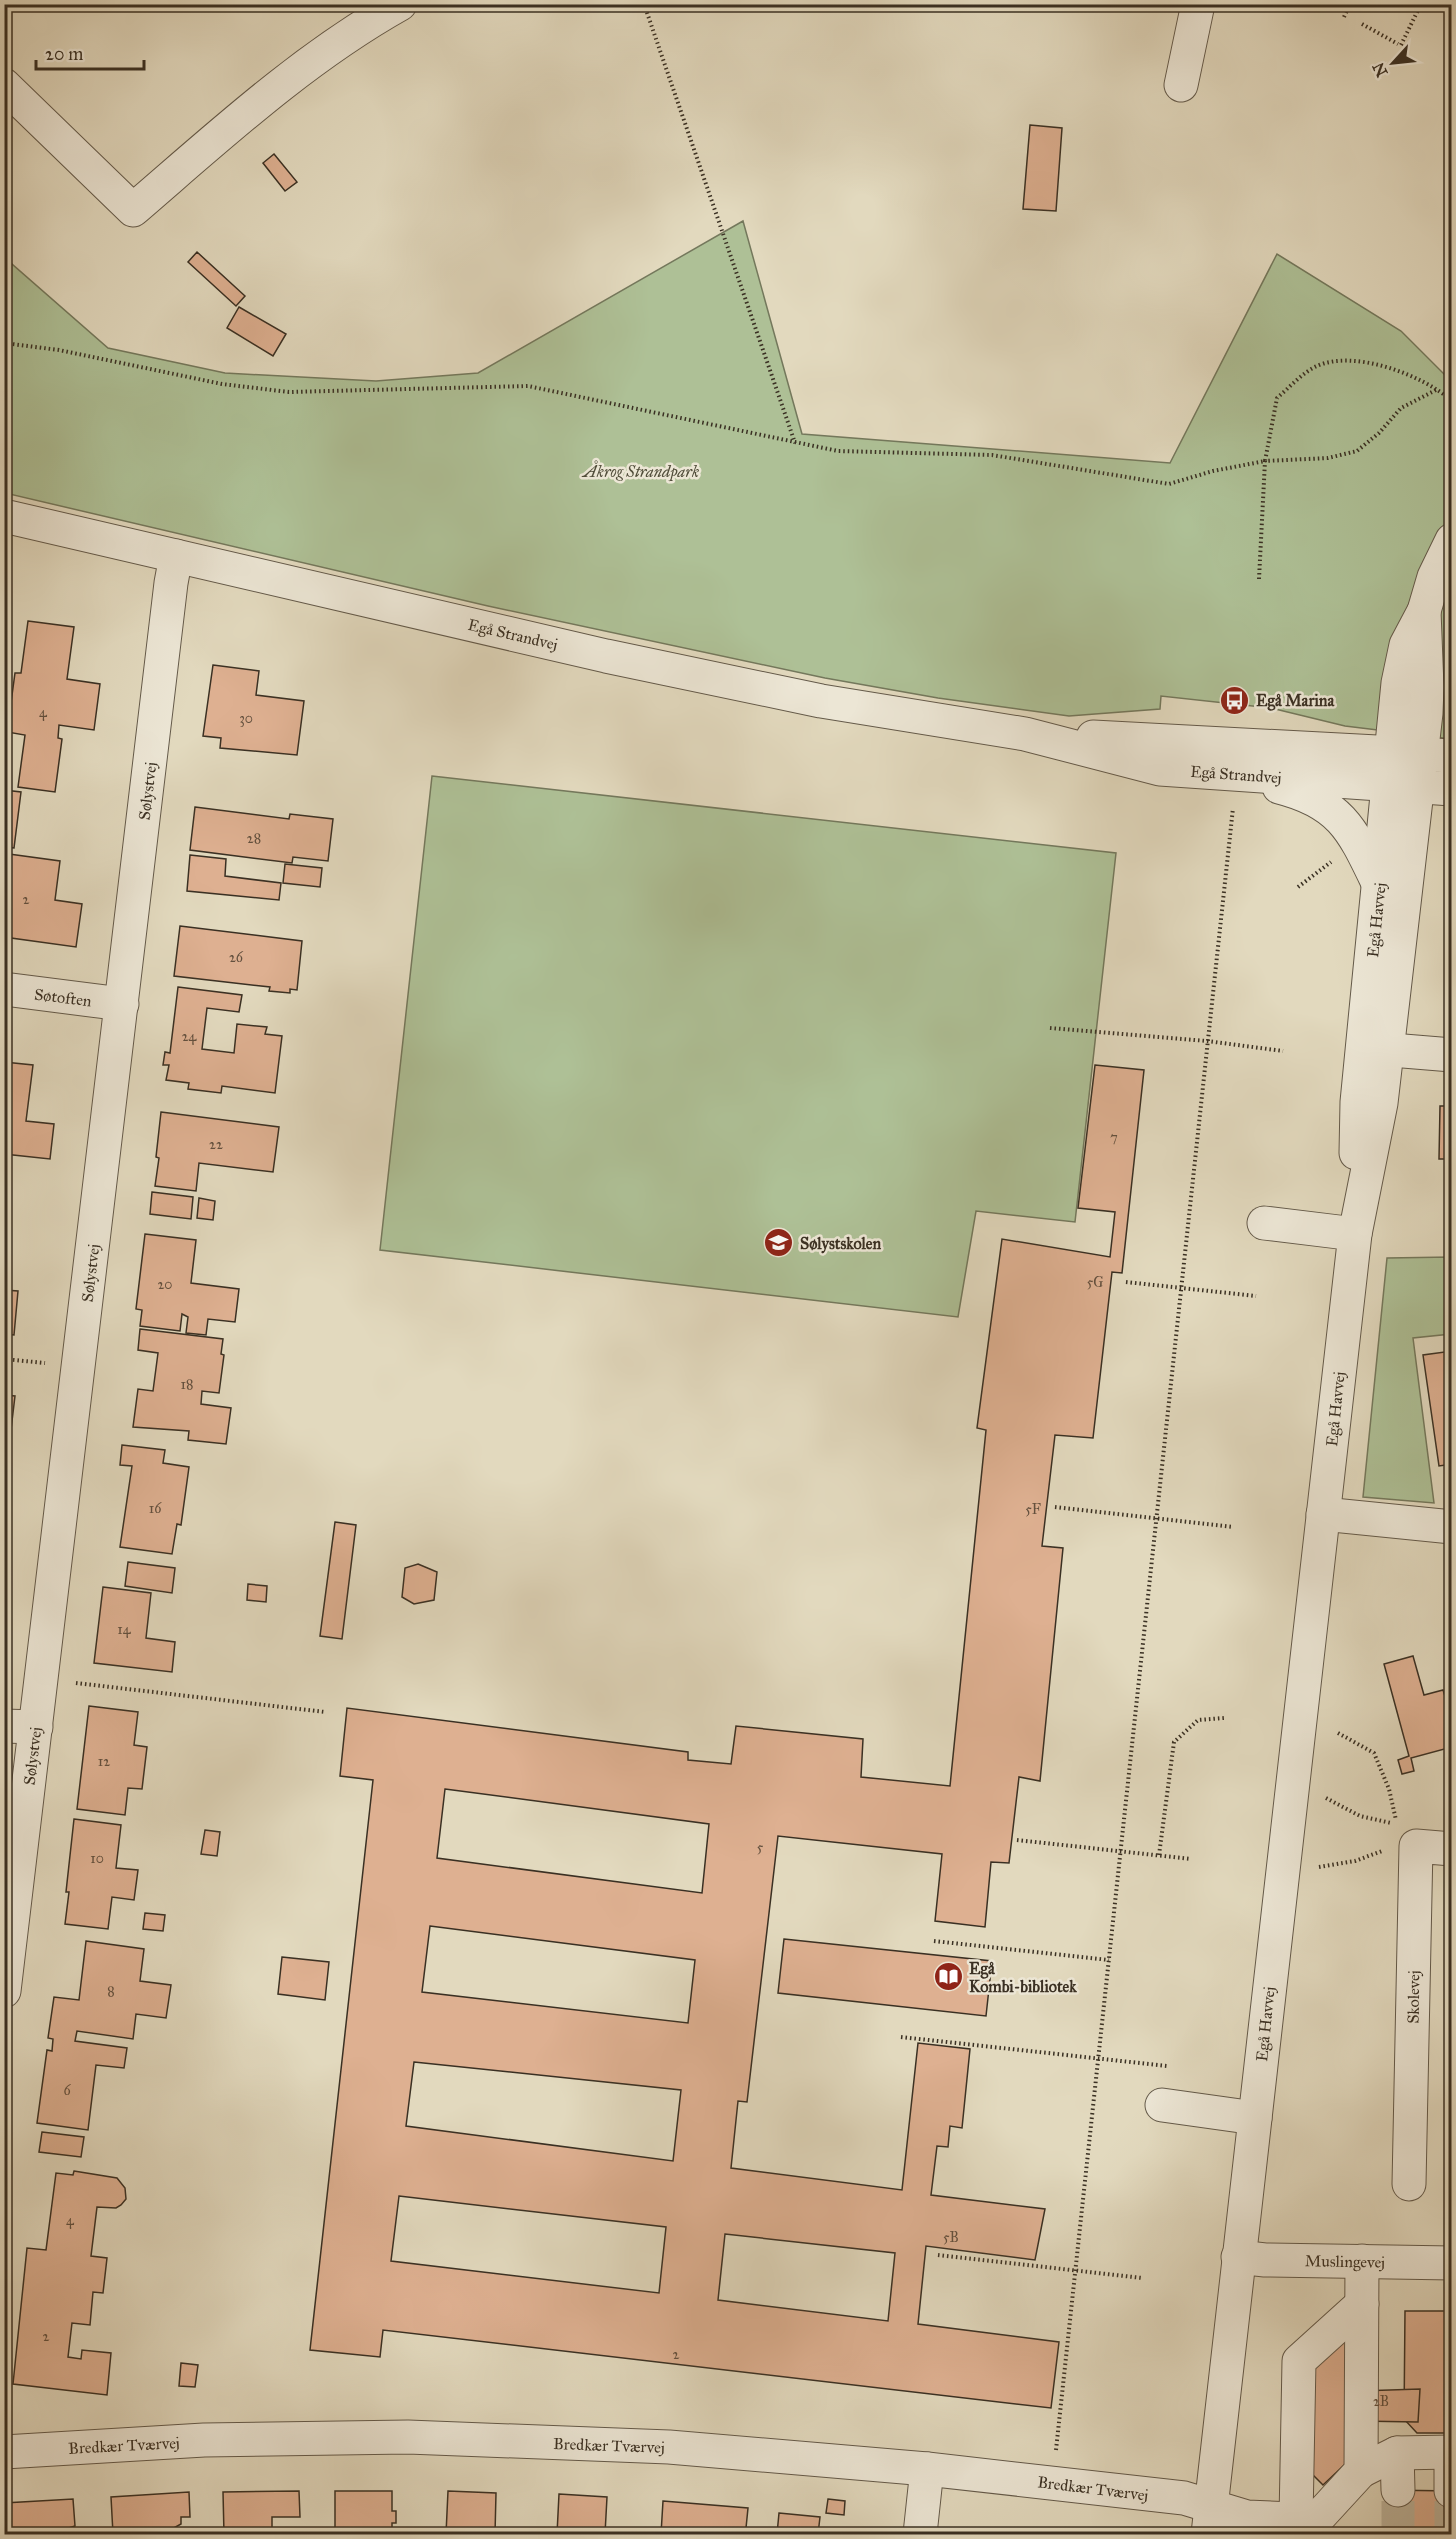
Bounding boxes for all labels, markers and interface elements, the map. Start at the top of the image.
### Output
scale bar [36,33,144,71]
north arrow [1363,33,1423,93]
text: 20 m [45,43,83,65]
text: N [1368,59,1392,80]
park label: Åkrog Strandpark [581,460,699,482]
street label: Egå Strandvej [466,615,560,655]
bus stop icon: Egå Marina [1219,684,1251,716]
place label: Egå Marina [1256,691,1335,711]
house number: 4 [39,704,48,721]
house number: 30 [239,710,253,727]
street label: Sølystvej [135,761,160,821]
street label: Egå Strandvej [1190,762,1282,788]
house number: 28 [247,830,261,847]
street label: Egå Havvej [1363,882,1391,959]
house number: 2 [23,891,30,908]
house number: 26 [229,949,244,966]
street label: Søtoften [33,985,93,1010]
house number: 24 [182,1028,198,1045]
house number: 7 [1110,1129,1118,1146]
house number: 22 [209,1136,223,1153]
school or university icon: Sølystskolen [763,1227,795,1259]
place label: Sølystskolen [800,1234,881,1254]
street label: Sølystvej [78,1243,103,1303]
house number: 5G [1087,1274,1103,1291]
house number: 20 [157,1276,173,1293]
street label: Egå Havvej [1322,1371,1350,1448]
house number: 18 [181,1376,193,1393]
house number: 16 [149,1500,162,1517]
house number: 5F [1025,1501,1041,1518]
house number: 14 [117,1621,132,1638]
street label: Sølystvej [20,1726,45,1786]
house number: 12 [98,1753,110,1770]
house number: 5 [757,1839,764,1856]
house number: 10 [90,1850,104,1867]
place label: Egå Kombi-bibliotek [969,1959,1077,1996]
library icon: Egå Kombi-bibliotek [932,1961,964,1993]
street label: Skolevej [1404,1970,1423,2024]
house number: 8 [107,1983,115,2000]
street label: Egå Havvej [1252,1986,1280,2063]
house number: 6 [63,2082,71,2099]
house number: 4 [66,2212,75,2229]
house number: 5B [943,2229,959,2246]
street label: Muslingevej [1305,2251,1385,2273]
house number: 2 [43,2328,50,2345]
house number: 2 [673,2346,680,2363]
house number: 2B [1373,2393,1389,2410]
street label: Bredkær Tværvej [68,2433,180,2458]
street label: Bredkær Tværvej [553,2434,665,2457]
street label: Bredkær Tværvej [1036,2472,1149,2505]

